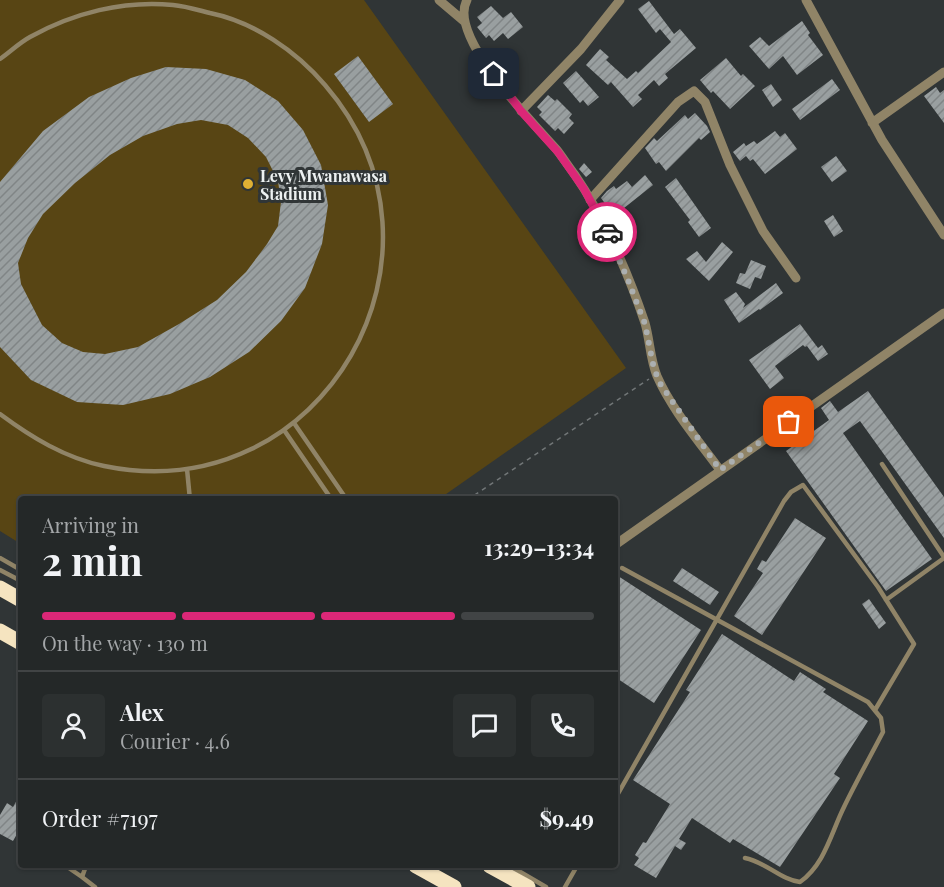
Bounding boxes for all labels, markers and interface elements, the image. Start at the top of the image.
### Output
pin [468,48,519,99]
icon: home [477,57,510,90]
place label: Levy Mwanawasa Stadium [260,165,388,204]
marker: Levy Mwanawasa Stadium [241,177,255,191]
courier [577,202,637,262]
icon: car [591,216,624,249]
pin [763,396,814,447]
icon: bag [772,405,805,438]
text: Arriving in [42,511,139,538]
text: 13:29–13:34 [484,532,594,562]
text: 2 min [42,534,143,586]
text: On the way · 130 m [42,629,208,656]
button: person [42,694,105,757]
button: chat [453,694,516,757]
button: phone [531,694,594,757]
text: Alex [120,697,164,727]
text: Courier · 4.6 [120,727,230,754]
text: Order #7197 [42,803,158,833]
text: $9.49 [539,803,594,833]

